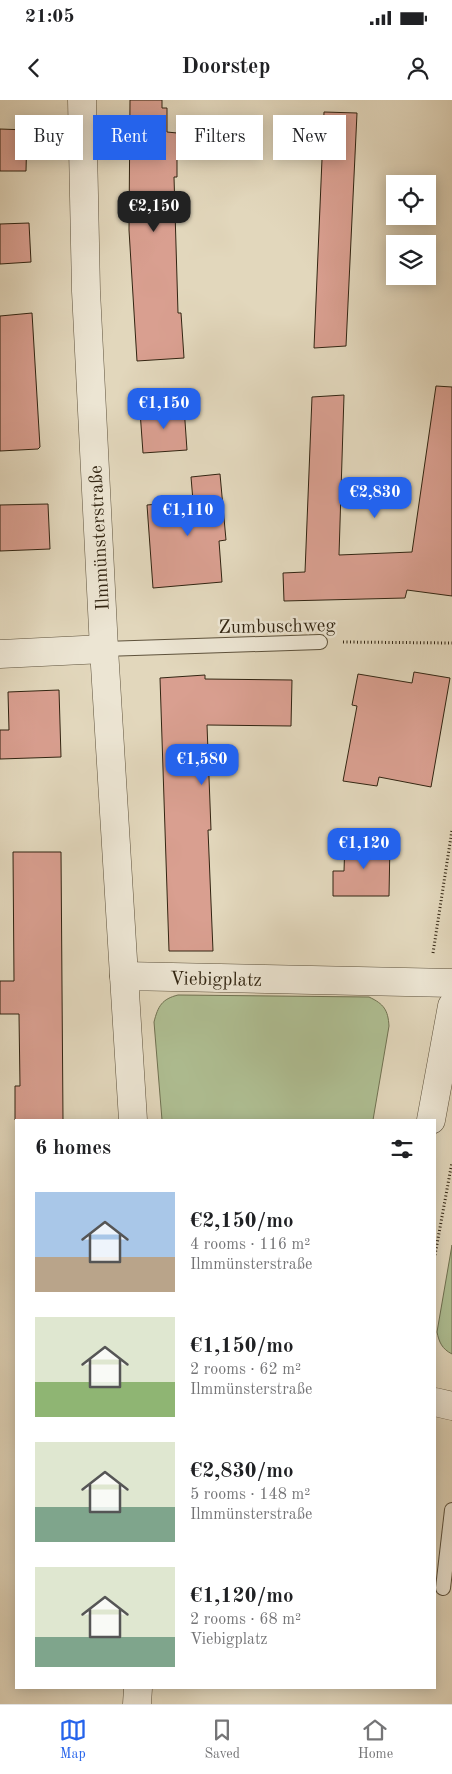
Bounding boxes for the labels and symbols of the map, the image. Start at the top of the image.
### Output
pin: €2,150 [113,190,195,233]
pin: €1,150 [123,388,205,430]
street label: Ilmmünsterstraße [87,465,114,611]
pin: €2,830 [334,476,416,519]
pin: €1,110 [147,494,229,537]
street label: Zumbuschweg [218,617,337,638]
pin: €1,580 [161,744,243,786]
pin: €1,120 [323,828,405,870]
street label: Viebigplatz [170,970,262,991]

